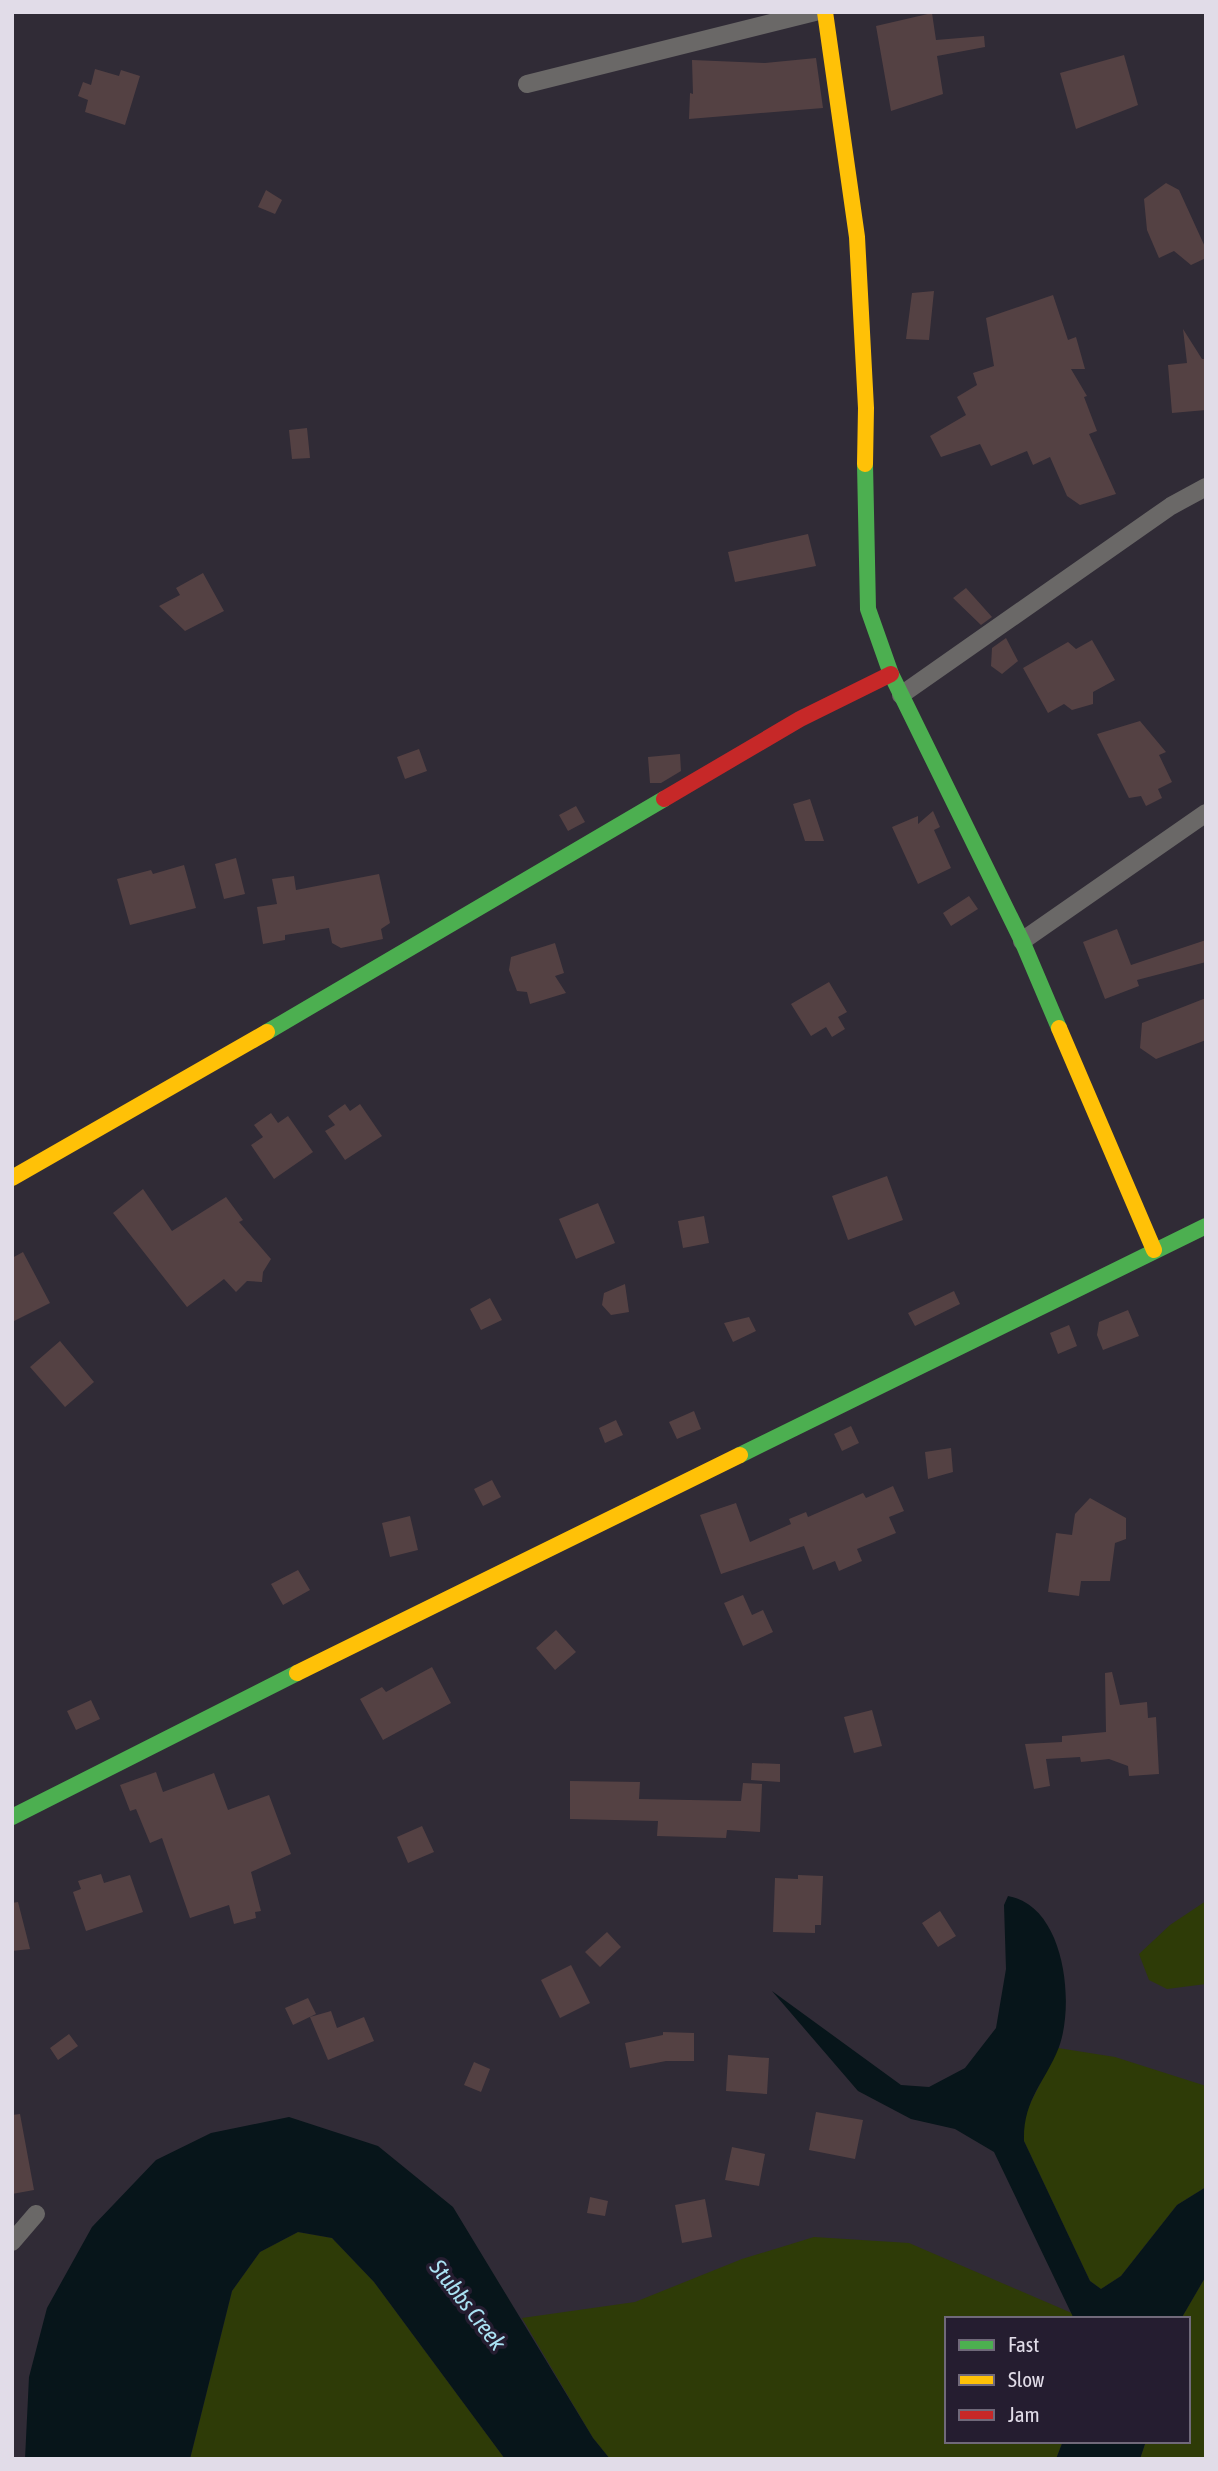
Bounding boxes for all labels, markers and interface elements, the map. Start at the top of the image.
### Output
water label: Stubbs Creek [424,2254,512,2356]
legend [945,2317,1190,2443]
text: Fast [1008,2332,1039,2356]
text: Slow [1008,2367,1045,2391]
text: Jam [1008,2402,1040,2426]

